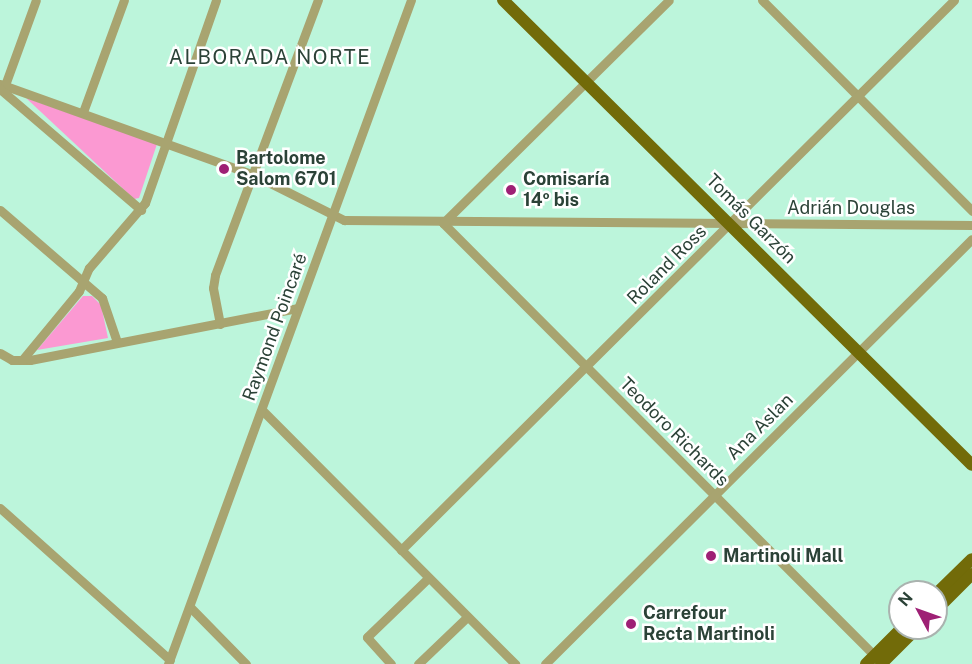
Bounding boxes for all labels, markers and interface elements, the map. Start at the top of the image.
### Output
district label: ALBORADA NORTE [169,45,371,69]
place label: Bartolome Salom 6701 [236,148,336,190]
marker: Bartolome Salom 6701 [217,162,231,176]
place label: Comisaría 14º bis [523,169,609,212]
street label: Tomás Garzón [702,170,800,268]
marker: Comisaría 14º bis [504,183,518,197]
street label: Adrián Douglas [787,197,915,219]
street label: Roland Ross [623,221,711,309]
street label: Raymond Poincaré [238,250,312,404]
street label: Teodoro Richards [615,373,733,491]
street label: Ana Aslan [722,389,798,465]
place label: Martinoli Mall [723,545,843,567]
marker: Martinoli Mall [704,549,718,563]
north arrow [888,580,948,640]
text: N [894,588,917,610]
place label: Carrefour Recta Martinoli [643,603,775,646]
marker: Carrefour Recta Martinoli [624,617,638,631]

